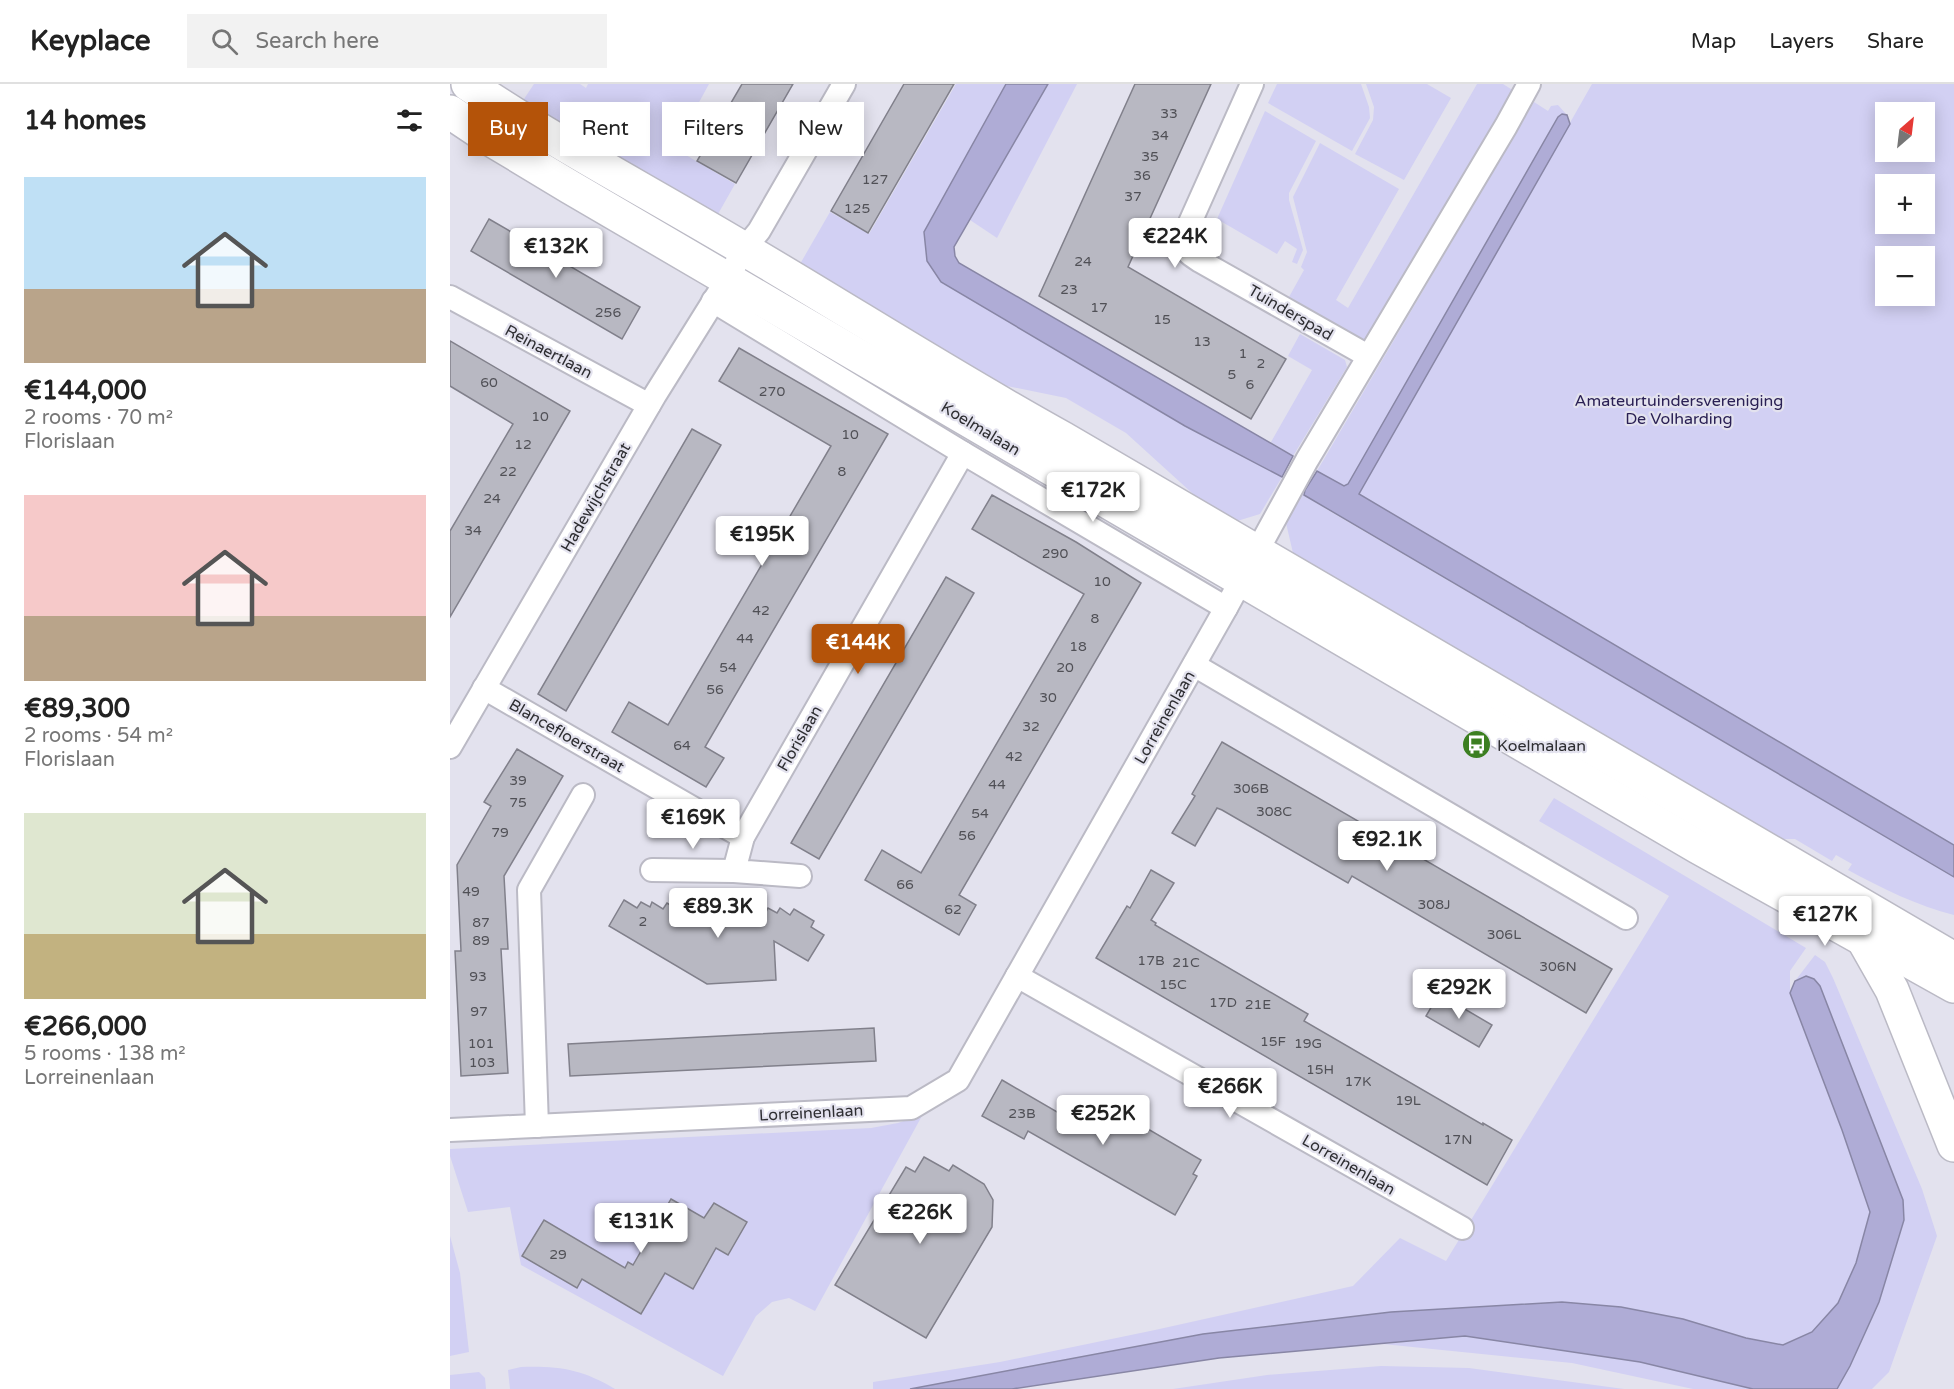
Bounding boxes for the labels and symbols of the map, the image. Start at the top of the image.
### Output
north arrow [1875,102,1935,162]
house number: 33 [1160,105,1178,122]
house number: 34 [1151,127,1169,144]
house number: 35 [1141,148,1159,165]
house number: 36 [1133,167,1151,184]
house number: 127 [862,171,888,188]
house number: 37 [1124,188,1142,205]
house number: 125 [844,200,870,217]
pin: €224K [1133,218,1217,269]
pin: €132K [514,228,598,279]
house number: 24 [1074,253,1092,270]
house number: 23 [1060,281,1078,298]
street label: Tuinderspad [1245,281,1336,345]
house number: 17 [1090,299,1108,316]
house number: 256 [595,304,621,321]
house number: 15 [1153,311,1171,328]
street label: Reinaertlaan [501,320,596,383]
house number: 13 [1193,333,1211,350]
house number: 1 [1239,345,1247,362]
house number: 2 [1257,355,1265,372]
house number: 5 [1228,366,1236,383]
house number: 60 [480,374,498,391]
house number: 6 [1246,376,1255,393]
house number: 270 [759,383,785,400]
park label: Amateurtuindersvereniging De Volharding [1575,391,1783,429]
street label: Koelmalaan [937,397,1024,460]
house number: 10 [531,408,549,425]
house number: 10 [841,426,859,443]
house number: 12 [514,436,532,453]
street label: Hadewijchstraat [556,439,635,556]
house number: 22 [499,463,517,480]
house number: 8 [838,463,847,480]
pin: €172K [1051,472,1135,523]
house number: 24 [483,490,501,507]
pin: €195K [720,516,804,567]
house number: 34 [464,522,482,539]
house number: 290 [1042,545,1068,562]
house number: 10 [1093,573,1111,590]
house number: 42 [752,602,770,619]
house number: 8 [1091,610,1100,627]
pin: €144K [816,624,900,675]
house number: 44 [736,630,754,647]
house number: 18 [1069,638,1087,655]
house number: 54 [719,659,737,676]
house number: 20 [1056,659,1074,676]
street label: Lorreinenlaan [1130,667,1200,768]
house number: 56 [706,681,724,698]
house number: 30 [1039,689,1057,706]
street label: Blancefloerstraat [505,695,628,777]
street label: Florislaan [773,702,827,775]
house number: 32 [1022,718,1040,735]
bus stop icon: Koelmalaan [1460,729,1492,761]
place label: Koelmalaan [1497,736,1586,756]
house number: 64 [673,737,691,754]
house number: 42 [1005,748,1023,765]
house number: 39 [509,772,527,789]
house number: 44 [988,776,1006,793]
house number: 306B [1233,780,1269,797]
house number: 75 [509,794,527,811]
pin: €169K [651,799,735,850]
house number: 308C [1256,803,1292,820]
house number: 54 [971,805,989,822]
pin: €92.1K [1338,821,1436,872]
house number: 79 [491,824,509,841]
house number: 56 [958,827,976,844]
house number: 66 [896,876,914,893]
house number: 49 [462,883,480,900]
pin: €89.3K [669,888,767,939]
house number: 308J [1418,896,1450,913]
pin: €127K [1783,896,1867,947]
house number: 62 [944,901,962,918]
house number: 2 [639,913,647,930]
house number: 87 [472,914,490,931]
house number: 306L [1487,926,1521,943]
house number: 89 [472,932,490,949]
house number: 17B [1137,952,1165,969]
house number: 21C [1172,954,1200,971]
house number: 306N [1539,958,1577,975]
house number: 93 [469,968,487,985]
pin: €292K [1417,969,1501,1020]
house number: 15C [1159,976,1187,993]
house number: 17D [1209,994,1237,1011]
house number: 21E [1245,996,1271,1013]
house number: 97 [470,1003,488,1020]
house number: 15F [1260,1033,1287,1050]
house number: 101 [468,1035,494,1052]
house number: 19G [1294,1035,1322,1052]
house number: 103 [469,1054,495,1071]
house number: 15H [1306,1061,1334,1078]
pin: €266K [1188,1068,1272,1119]
house number: 17K [1345,1073,1371,1090]
house number: 19L [1395,1092,1421,1109]
pin: €252K [1061,1095,1145,1146]
street label: Lorreinenlaan [758,1100,864,1126]
house number: 23B [1008,1105,1036,1122]
street label: Lorreinenlaan [1298,1130,1399,1200]
house number: 17N [1444,1131,1472,1148]
pin: €226K [878,1194,962,1245]
pin: €131K [599,1203,683,1254]
house number: 29 [549,1246,567,1263]

